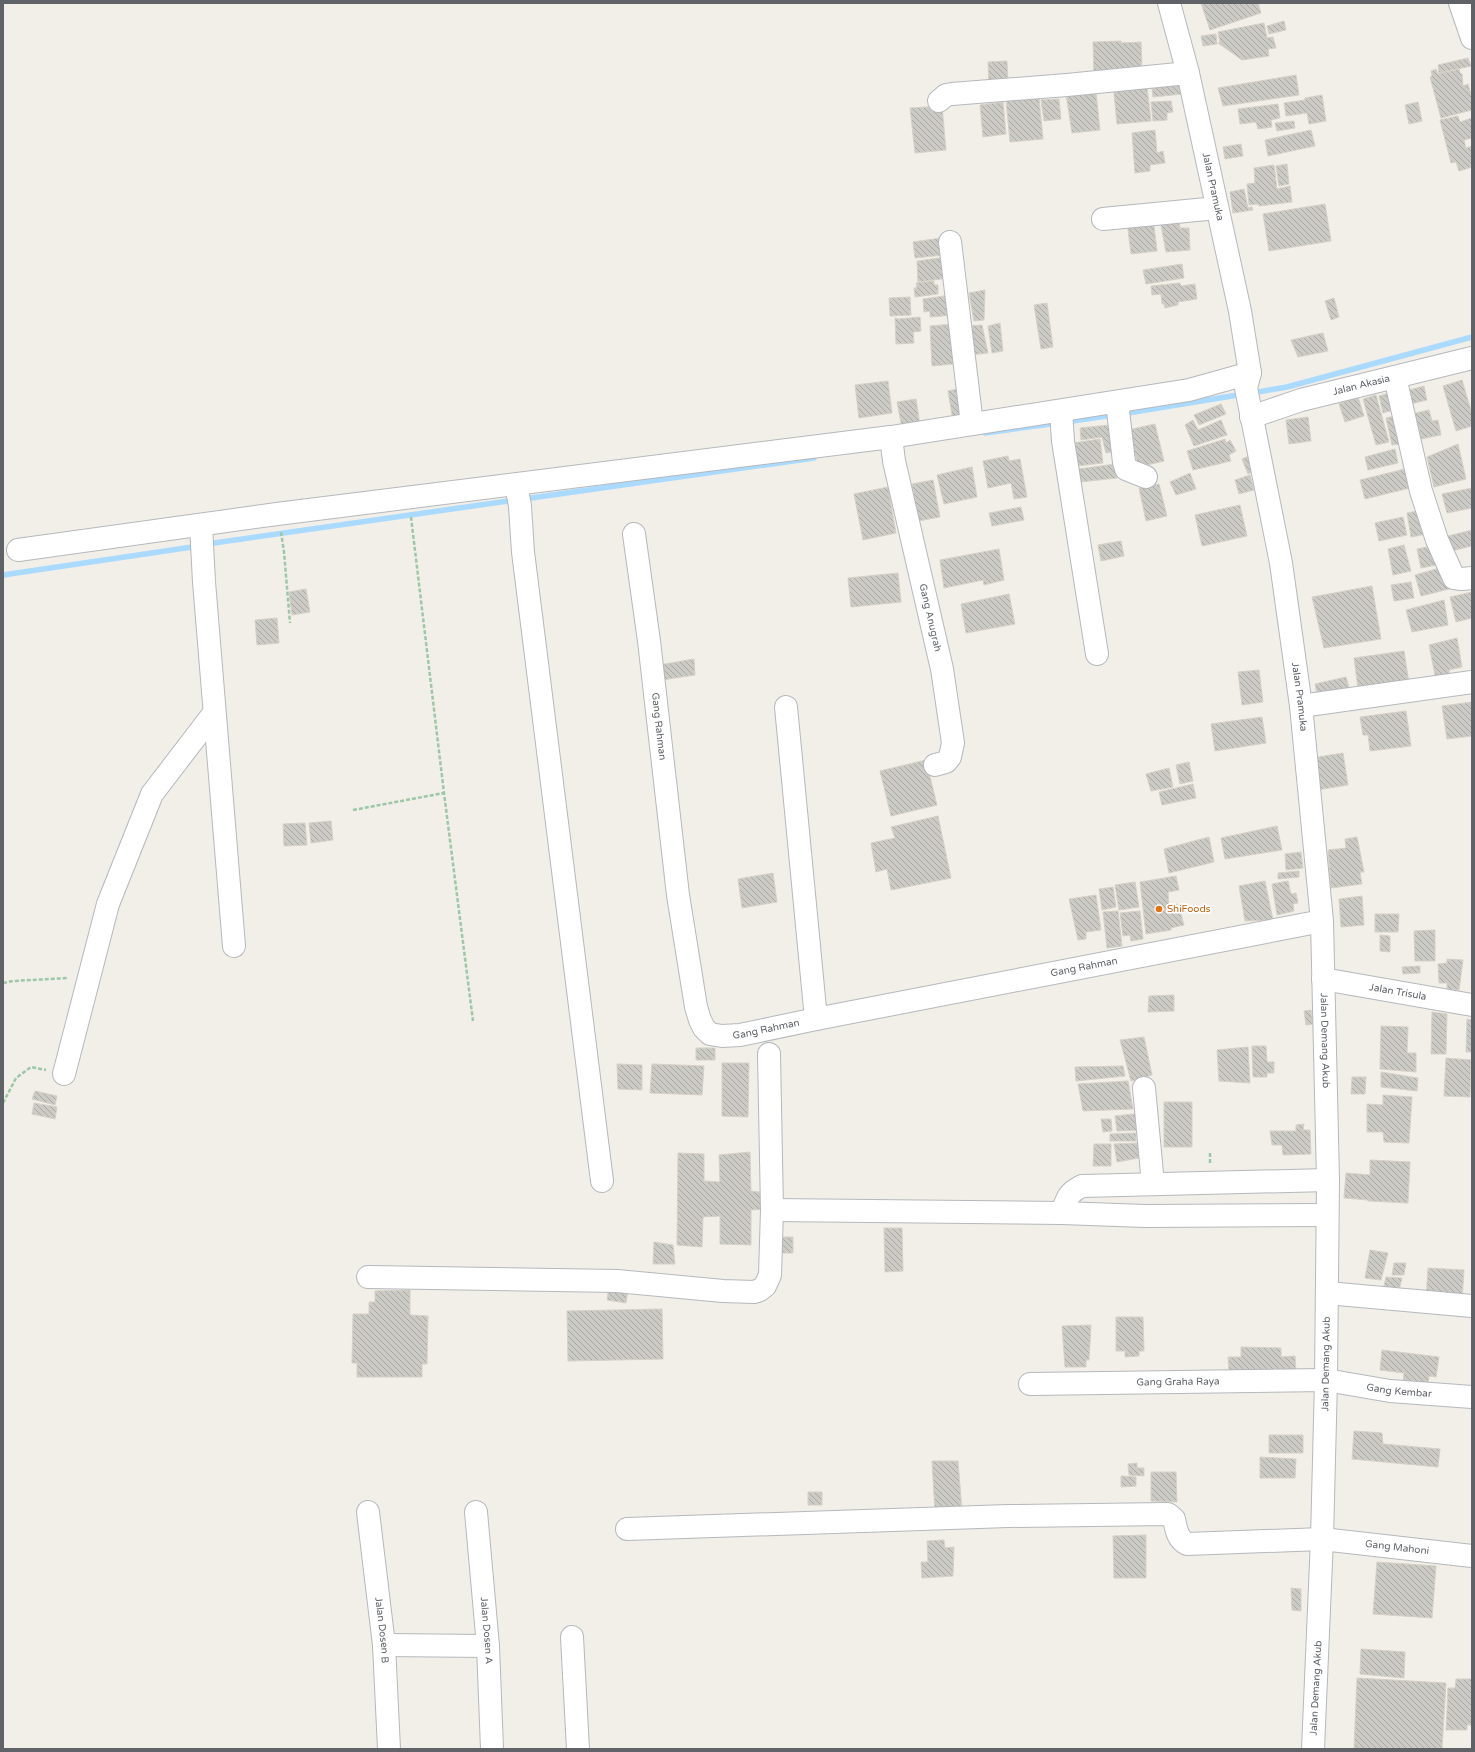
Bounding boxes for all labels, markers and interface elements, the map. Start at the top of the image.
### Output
street label: Jalan Pramuka [1200,152,1226,222]
street label: Jalan Akasia [1332,372,1391,398]
street label: Gang Anugrah [916,582,944,653]
street label: Jalan Pramuka [1289,662,1309,732]
street label: Gang Rahman [649,692,669,761]
place label: ShiFoods [1167,903,1211,915]
marker: ShiFoods [1154,904,1164,914]
street label: Gang Rahman [1049,955,1119,979]
street label: Jalan Trisula [1368,981,1427,1003]
street label: Jalan Demang Akub [1318,993,1332,1088]
street label: Gang Rahman [732,1017,801,1041]
street label: Jalan Demang Akub [1319,1316,1333,1412]
street label: Gang Graha Raya [1136,1375,1220,1389]
street label: Gang Kembar [1366,1381,1432,1400]
street label: Gang Mahoni [1364,1538,1430,1557]
street label: Jalan Dosen B [372,1596,391,1664]
street label: Jalan Dosen A [478,1597,495,1664]
street label: Jalan Demang Akub [1308,1640,1324,1736]

